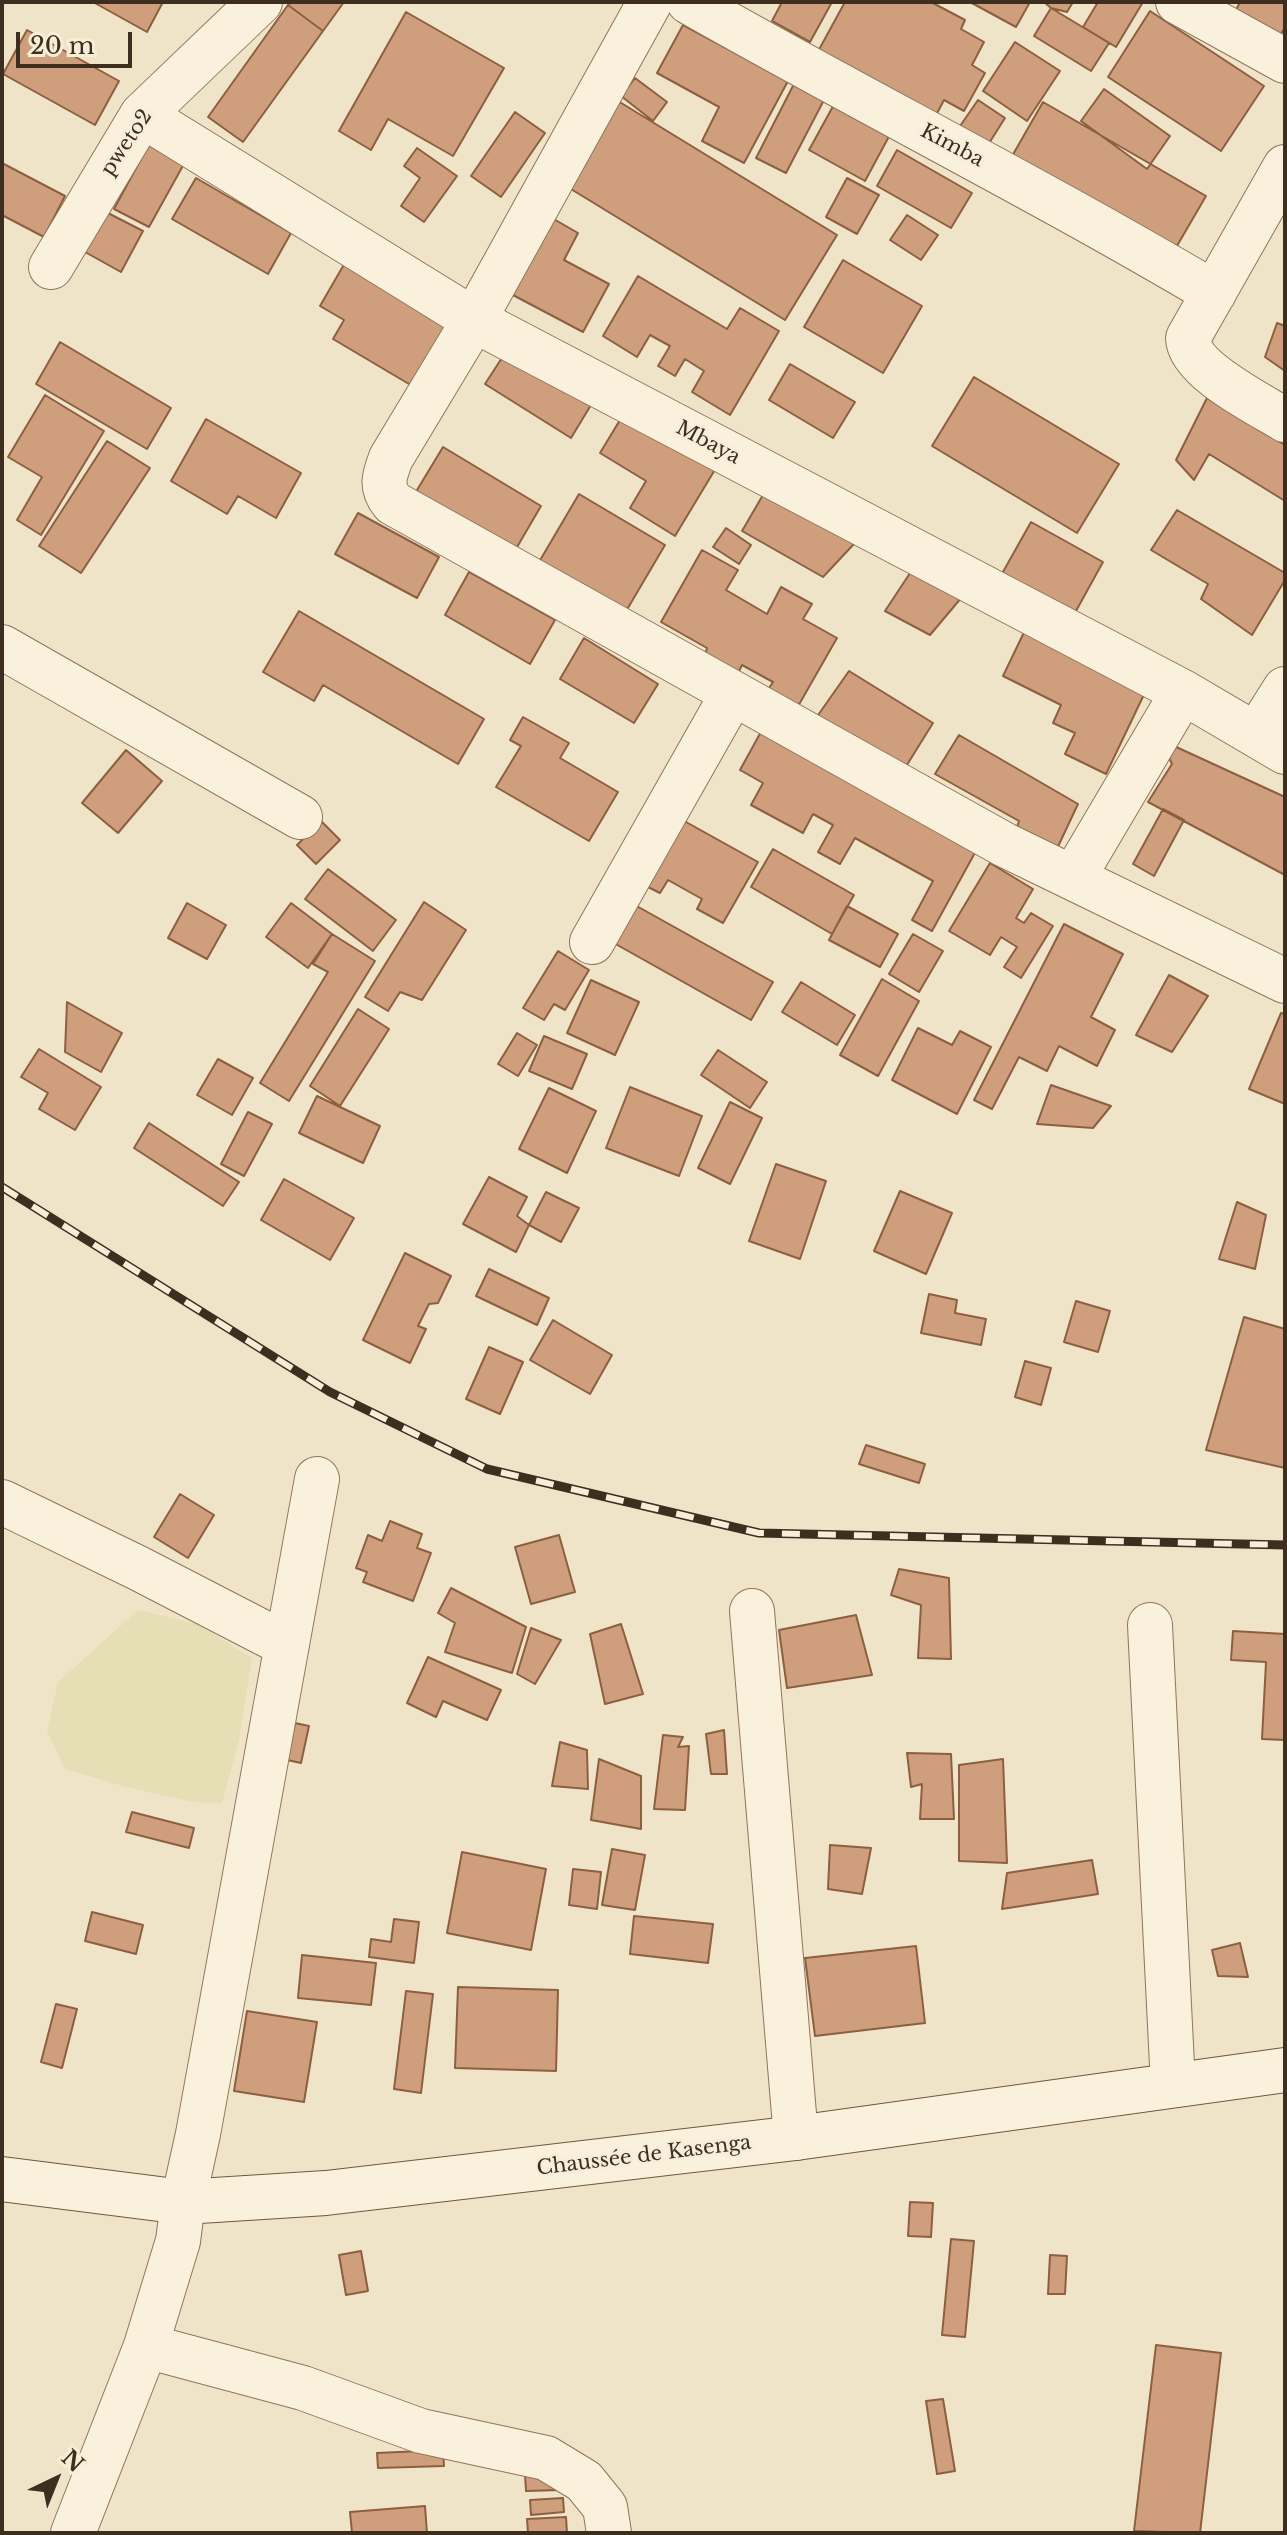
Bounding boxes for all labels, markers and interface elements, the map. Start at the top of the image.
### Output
scale bar [20,16,136,66]
text: 20 m [30,31,95,60]
street label: pweto2 [96,105,158,181]
street label: Kimba [916,119,988,173]
street label: Mbaya [672,416,744,470]
street label: Chaussée de Kasenga [535,2131,753,2181]
north arrow [16,2439,96,2519]
text: N [56,2444,89,2478]

